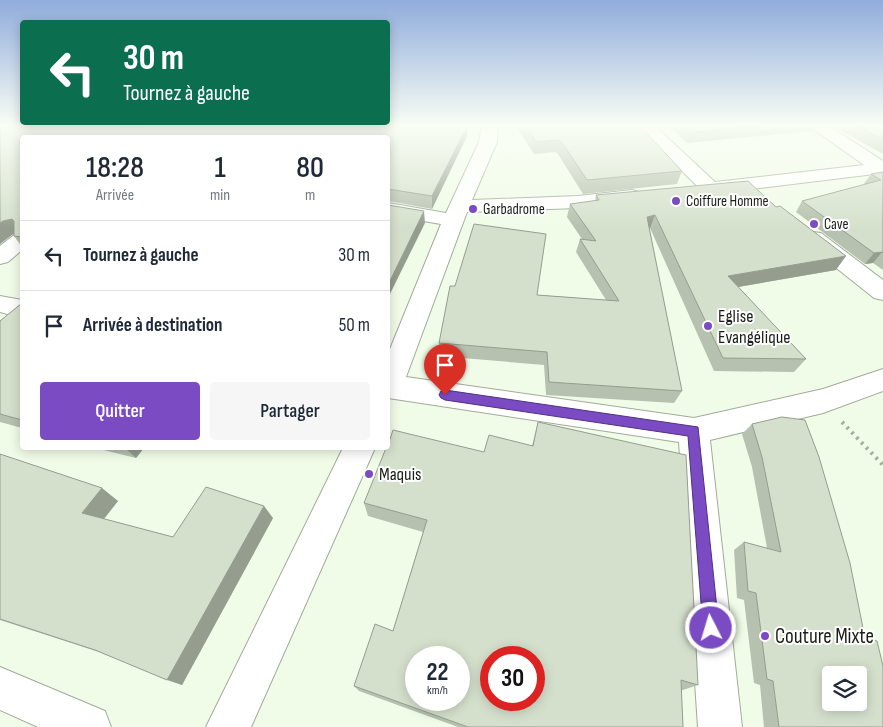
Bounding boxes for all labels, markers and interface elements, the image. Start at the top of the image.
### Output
text: 30 m [123,37,184,80]
icon: left [40,40,105,105]
text: Tournez à gauche [123,80,250,107]
text: 18:28 [86,150,144,186]
text: 1 [214,150,226,186]
text: 80 [296,150,324,186]
text: Arrivée [96,186,134,205]
text: min [210,186,230,205]
text: m [305,186,315,205]
place label: Coiffure Homme [686,192,769,211]
marker: Coiffure Homme [670,195,682,207]
place label: Garbadrome [483,200,545,219]
marker: Garbadrome [467,203,479,215]
place label: Cave [824,215,848,234]
marker: Cave [808,218,820,230]
icon: left [40,242,68,270]
text: Tournez à gauche [83,244,199,267]
text: 30 m [338,244,370,267]
place label: Eglise Evangélique [718,306,790,348]
icon: arrive [40,312,68,340]
text: Arrivée à destination [83,314,223,337]
text: 50 m [339,314,370,337]
marker: Eglise Evangélique [702,320,714,332]
pin [424,344,466,395]
icon: arrive [431,351,459,379]
button: Quitter [40,382,200,440]
button: Partager [210,382,370,440]
place label: Maquis [379,464,421,485]
marker: Maquis [363,468,375,480]
position arrow [684,601,736,653]
place label: Couture Mixte [775,624,874,649]
marker: Couture Mixte [759,630,771,642]
speed limit sign: 30 [480,646,545,711]
text: 22 [427,657,448,688]
map controls [822,666,867,711]
button: layers [822,666,867,711]
text: km/h [427,683,448,698]

